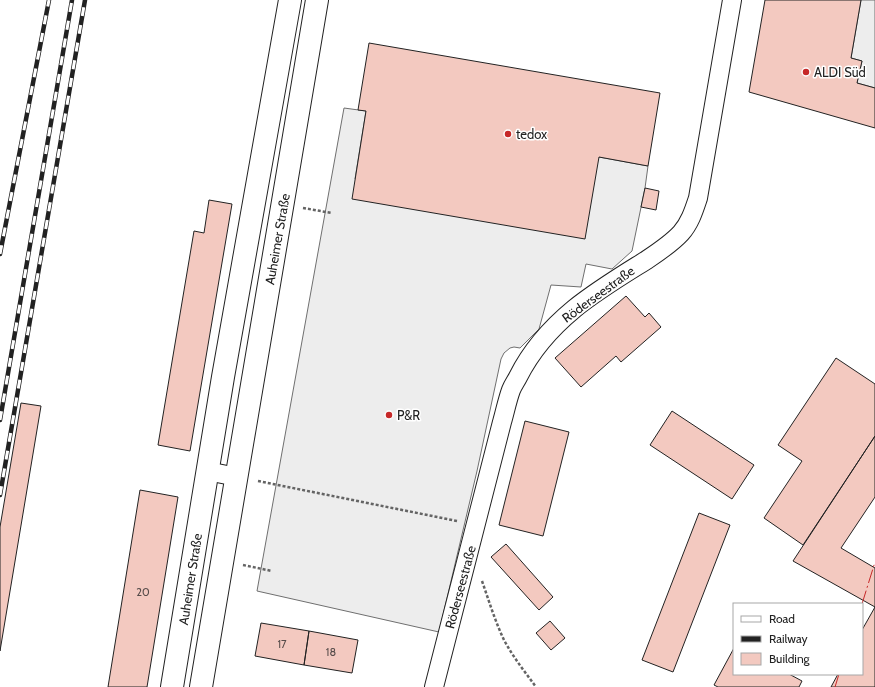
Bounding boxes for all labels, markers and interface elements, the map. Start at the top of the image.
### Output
place label: ALDI Süd [814,64,866,80]
marker: ALDI Süd [801,67,811,77]
place label: tedox [516,126,548,142]
marker: tedox [503,129,513,139]
street label: Auheimer Straße [261,192,293,286]
street label: Röderseestraße [559,262,638,326]
place label: P&R [397,407,420,423]
marker: P&R [384,410,394,420]
street label: Auheimer Straße [175,532,205,626]
street label: Röderseestraße [441,543,479,630]
house number: 20 [136,585,150,599]
legend [733,603,863,675]
text: Road [769,611,795,626]
text: Railway [769,631,807,646]
house number: 17 [277,637,287,651]
house number: 18 [326,645,336,659]
text: Building [769,651,811,666]

